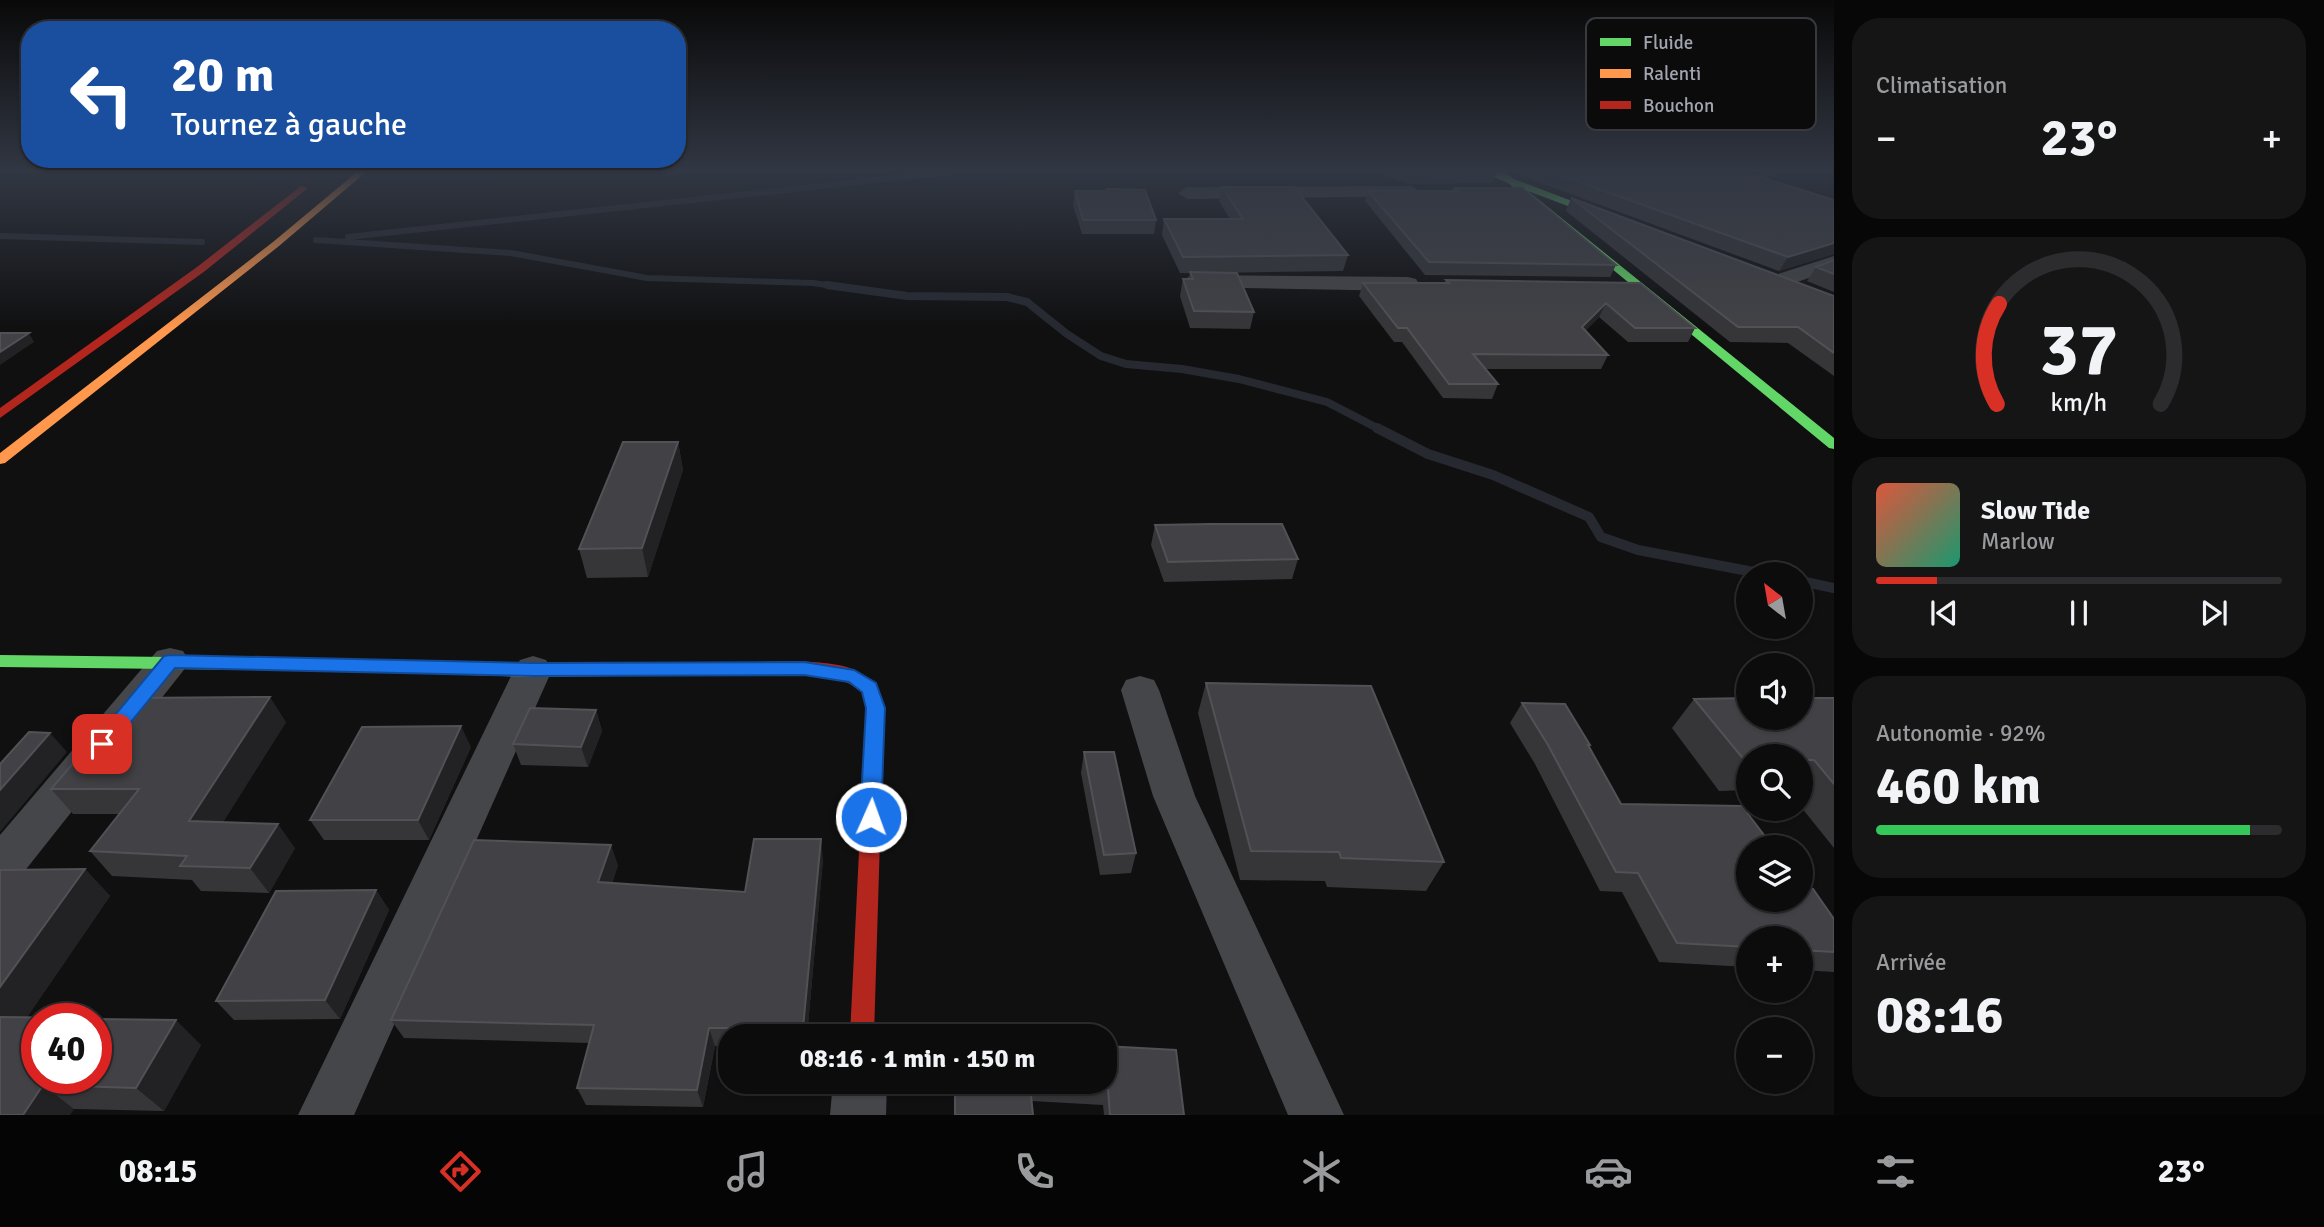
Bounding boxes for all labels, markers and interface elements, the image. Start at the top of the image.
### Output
legend [1586,18,1816,130]
text: Fluide [1643,31,1693,55]
text: 20 m [171,45,274,105]
icon: left [56,49,147,140]
text: Ralenti [1643,62,1701,86]
text: Climatisation [1876,71,2007,100]
text: Bouchon [1643,94,1714,118]
text: Tournez à gauche [171,105,407,144]
text: 23° [2041,106,2117,170]
text: − [1876,115,1897,162]
text: + [2261,115,2282,162]
text: 37 [2040,307,2118,396]
text: km/h [2051,387,2107,418]
text: Slow Tide [1981,495,2090,527]
text: Marlow [1981,527,2055,556]
north arrow [1736,562,1813,639]
map controls [1736,562,1813,1094]
icon: previous [1925,594,1963,632]
icon: pause [2060,594,2098,632]
icon: next [2195,594,2233,632]
button: sound [1736,653,1813,730]
pin [72,714,132,774]
text: Autonomie · 92% [1876,719,2046,748]
icon: arrive [83,725,121,763]
button: search [1736,744,1813,821]
text: 460 km [1876,754,2041,818]
position arrow [834,780,908,854]
button: layers [1736,835,1813,912]
button: + [1736,926,1813,1003]
text: Arrivée [1876,948,1947,977]
text: 08:16 [1876,983,2004,1047]
speed limit sign: 40 [21,1003,112,1094]
button: − [1736,1017,1813,1094]
text: 08:16 · 1 min · 150 m [800,1043,1035,1075]
icon: directions [436,1147,485,1196]
icon: music [723,1147,772,1196]
icon: phone [1010,1147,1059,1196]
icon: climate [1297,1147,1346,1196]
icon: car [1584,1147,1633,1196]
icon: filters [1871,1147,1920,1196]
text: 08:15 [119,1152,198,1191]
text: 23° [2158,1152,2205,1191]

